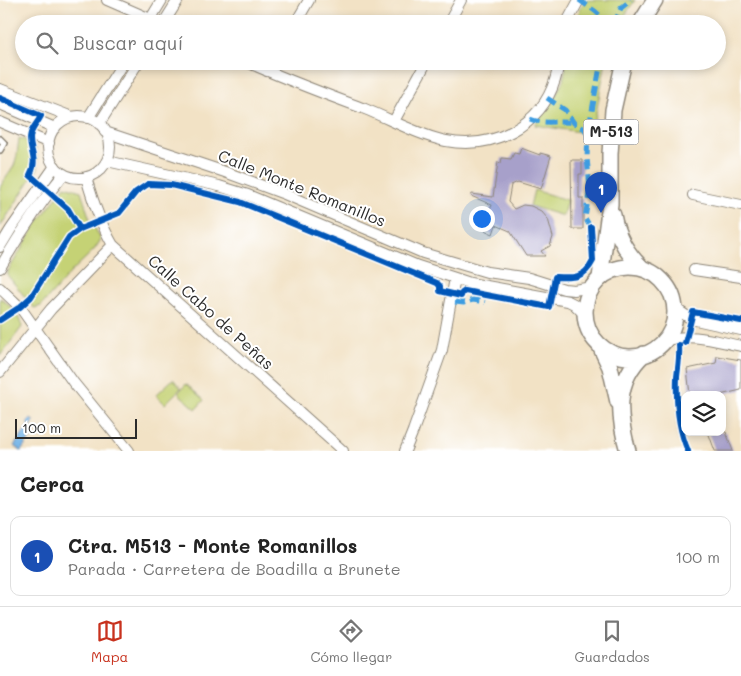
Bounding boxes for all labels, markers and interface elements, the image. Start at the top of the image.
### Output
search box [15,15,726,70]
icon: search [33,29,61,57]
text: Buscar aquí [73,30,183,55]
road number: M-513 [584,120,638,144]
street label: Calle Monte Romanillos [215,144,389,231]
pin: 1 [585,172,617,213]
your location [469,206,495,232]
street label: Calle Cabo de Peñas [144,250,279,374]
map controls [681,391,726,436]
button: layers [681,391,726,436]
scale bar [15,416,138,439]
text: 100 m [22,418,61,437]
text: Cerca [20,470,85,497]
text: Ctra. M513 - Monte Romanillos [68,533,357,558]
text: 1 [33,546,41,567]
text: 100 m [675,546,720,567]
text: Parada · Carretera de Boadilla a Brunete [68,558,401,579]
tab: Mapa [91,617,128,666]
tab: Cómo llegar [311,617,392,666]
tab: Guardados [575,617,650,666]

